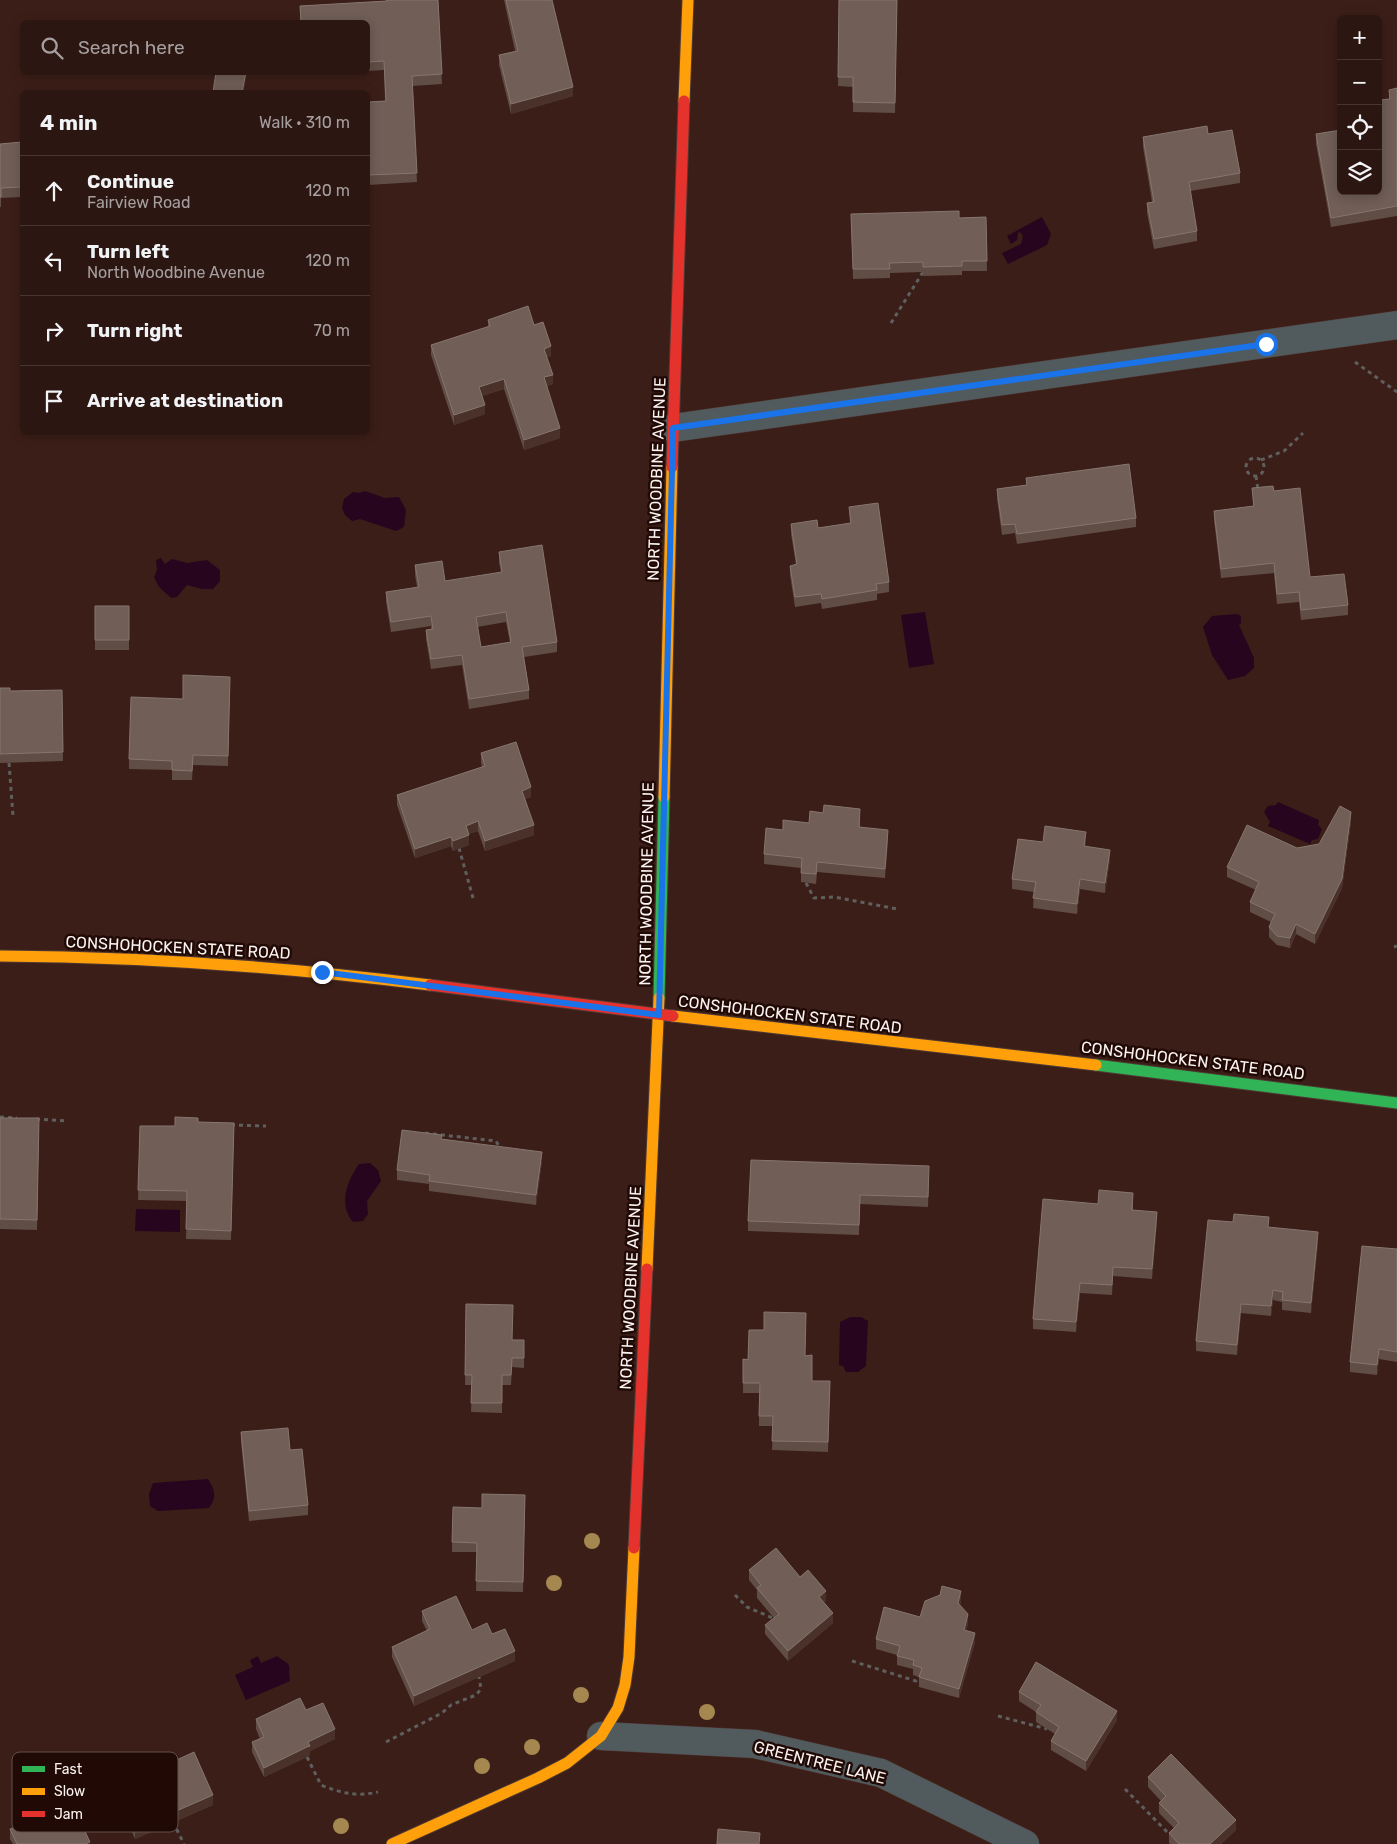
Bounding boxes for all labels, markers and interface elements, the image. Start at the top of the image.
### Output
map controls [1337,15,1382,195]
button: + [1337,15,1382,60]
search box [20,20,370,75]
icon: search [38,34,66,62]
text: Search here [78,36,185,59]
button: − [1337,60,1382,105]
button: locate [1337,105,1382,150]
text: 4 min [40,110,98,135]
text: Walk · 310 m [259,113,350,132]
button: layers [1337,150,1382,195]
text: Continue [87,170,174,193]
icon: ahead [40,177,68,205]
text: 120 m [305,181,350,200]
text: Fairview Road [87,193,190,212]
text: Turn left [87,240,169,263]
icon: left [40,247,68,275]
text: 120 m [305,251,350,270]
text: North Woodbine Avenue [87,263,265,282]
icon: right [40,317,68,345]
text: Turn right [87,319,182,342]
text: 70 m [313,321,350,340]
route start [1255,333,1278,356]
street label: NORTH WOODBINE AVENUE [643,377,670,581]
icon: arrive [40,387,68,415]
text: Arrive at destination [87,389,283,412]
street label: NORTH WOODBINE AVENUE [635,782,658,986]
street label: CONSHOHOCKEN STATE ROAD [65,932,291,963]
route end [311,961,334,984]
street label: CONSHOHOCKEN STATE ROAD [677,991,903,1038]
street label: CONSHOHOCKEN STATE ROAD [1080,1037,1306,1084]
street label: NORTH WOODBINE AVENUE [616,1186,645,1390]
street label: GREENTREE LANE [752,1737,888,1788]
legend [12,1752,178,1832]
text: Fast [54,1761,83,1778]
text: Slow [54,1783,85,1800]
text: Jam [54,1806,83,1823]

